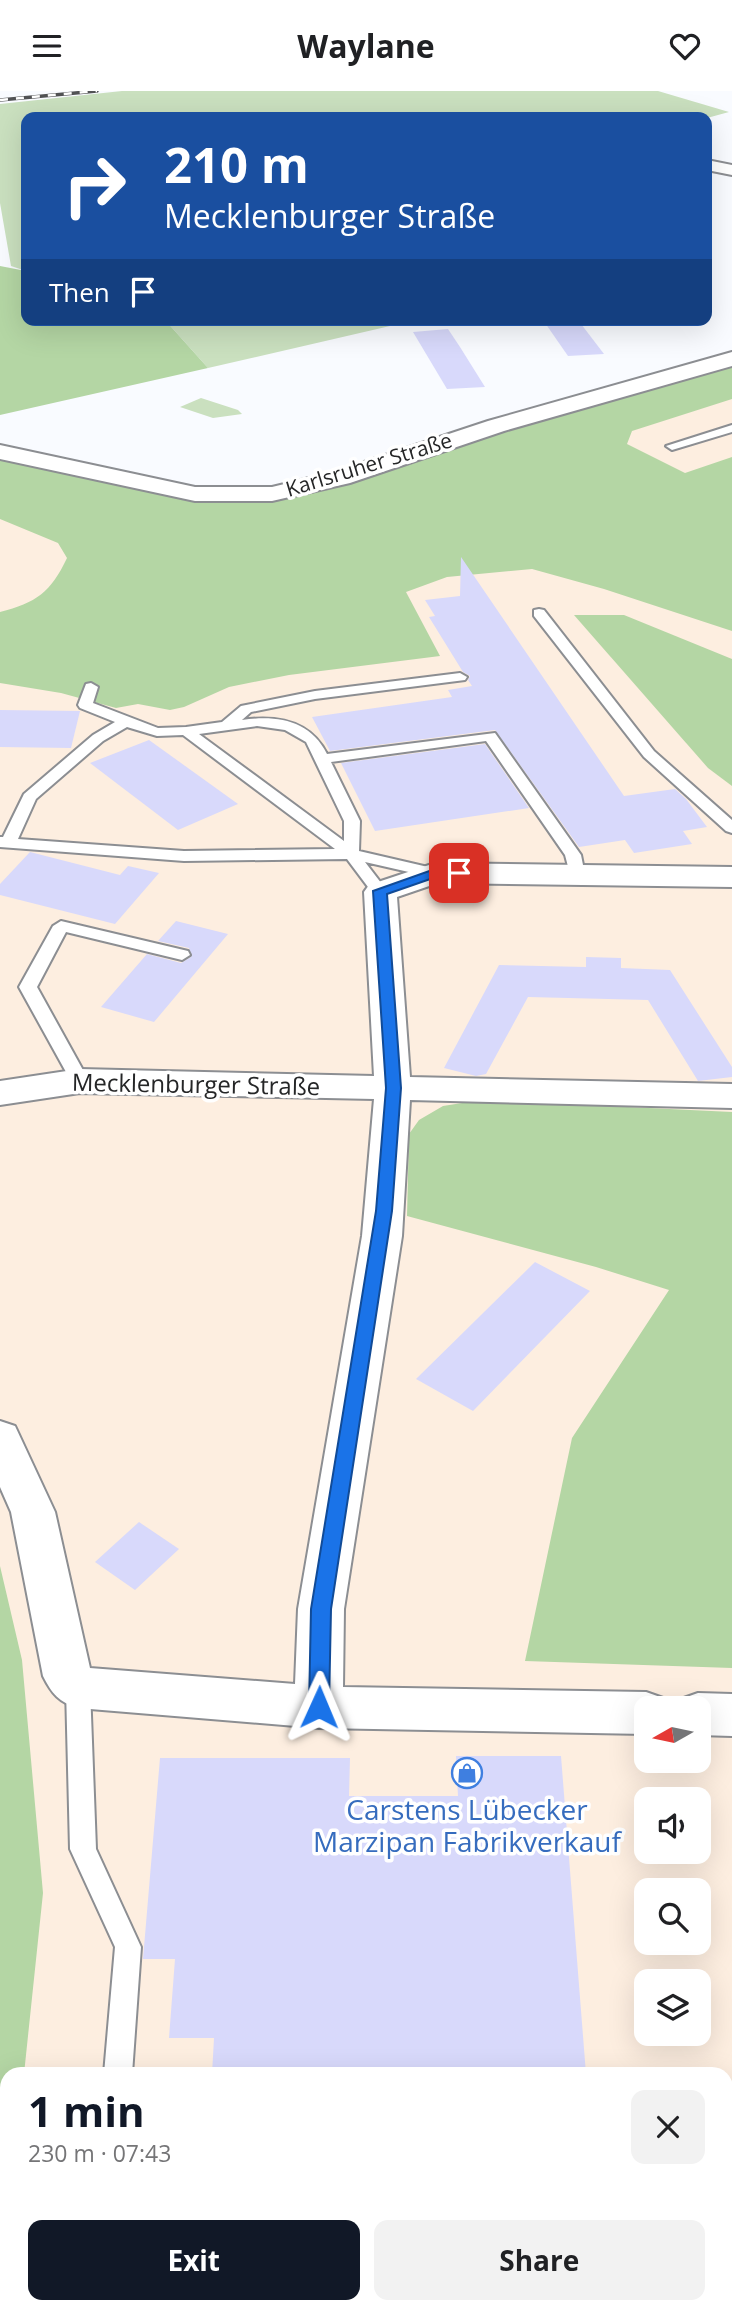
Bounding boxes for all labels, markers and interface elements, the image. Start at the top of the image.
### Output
text: Waylane [297,24,435,67]
icon: menu [28,27,66,65]
icon: heart [666,27,704,65]
text: 210 m [164,131,309,197]
icon: right [49,140,140,231]
text: Mecklenburger Straße [164,194,495,237]
icon: arrive [124,273,162,311]
text: Then [49,274,110,310]
street label: Karlsruher Straße [282,425,455,503]
pin [429,843,489,903]
icon: arrive [440,854,478,892]
street label: Mecklenburger Straße [72,1065,321,1102]
position arrow [282,1670,356,1744]
north arrow [634,1696,710,1773]
map controls [634,1696,711,2046]
shop icon: Carstens Lübecker Marzipan Fabrikverkauf [450,1756,484,1790]
button: sound [634,1787,711,1864]
place label: Carstens Lübecker Marzipan Fabrikverkauf [313,1790,623,1860]
button: search [634,1878,711,1955]
button: layers [634,1969,711,2046]
text: 1 min [28,2082,145,2139]
button: close [631,2090,705,2164]
text: 230 m · 07:43 [28,2137,171,2169]
button: Exit [28,2220,360,2300]
button: Share [374,2220,705,2300]

